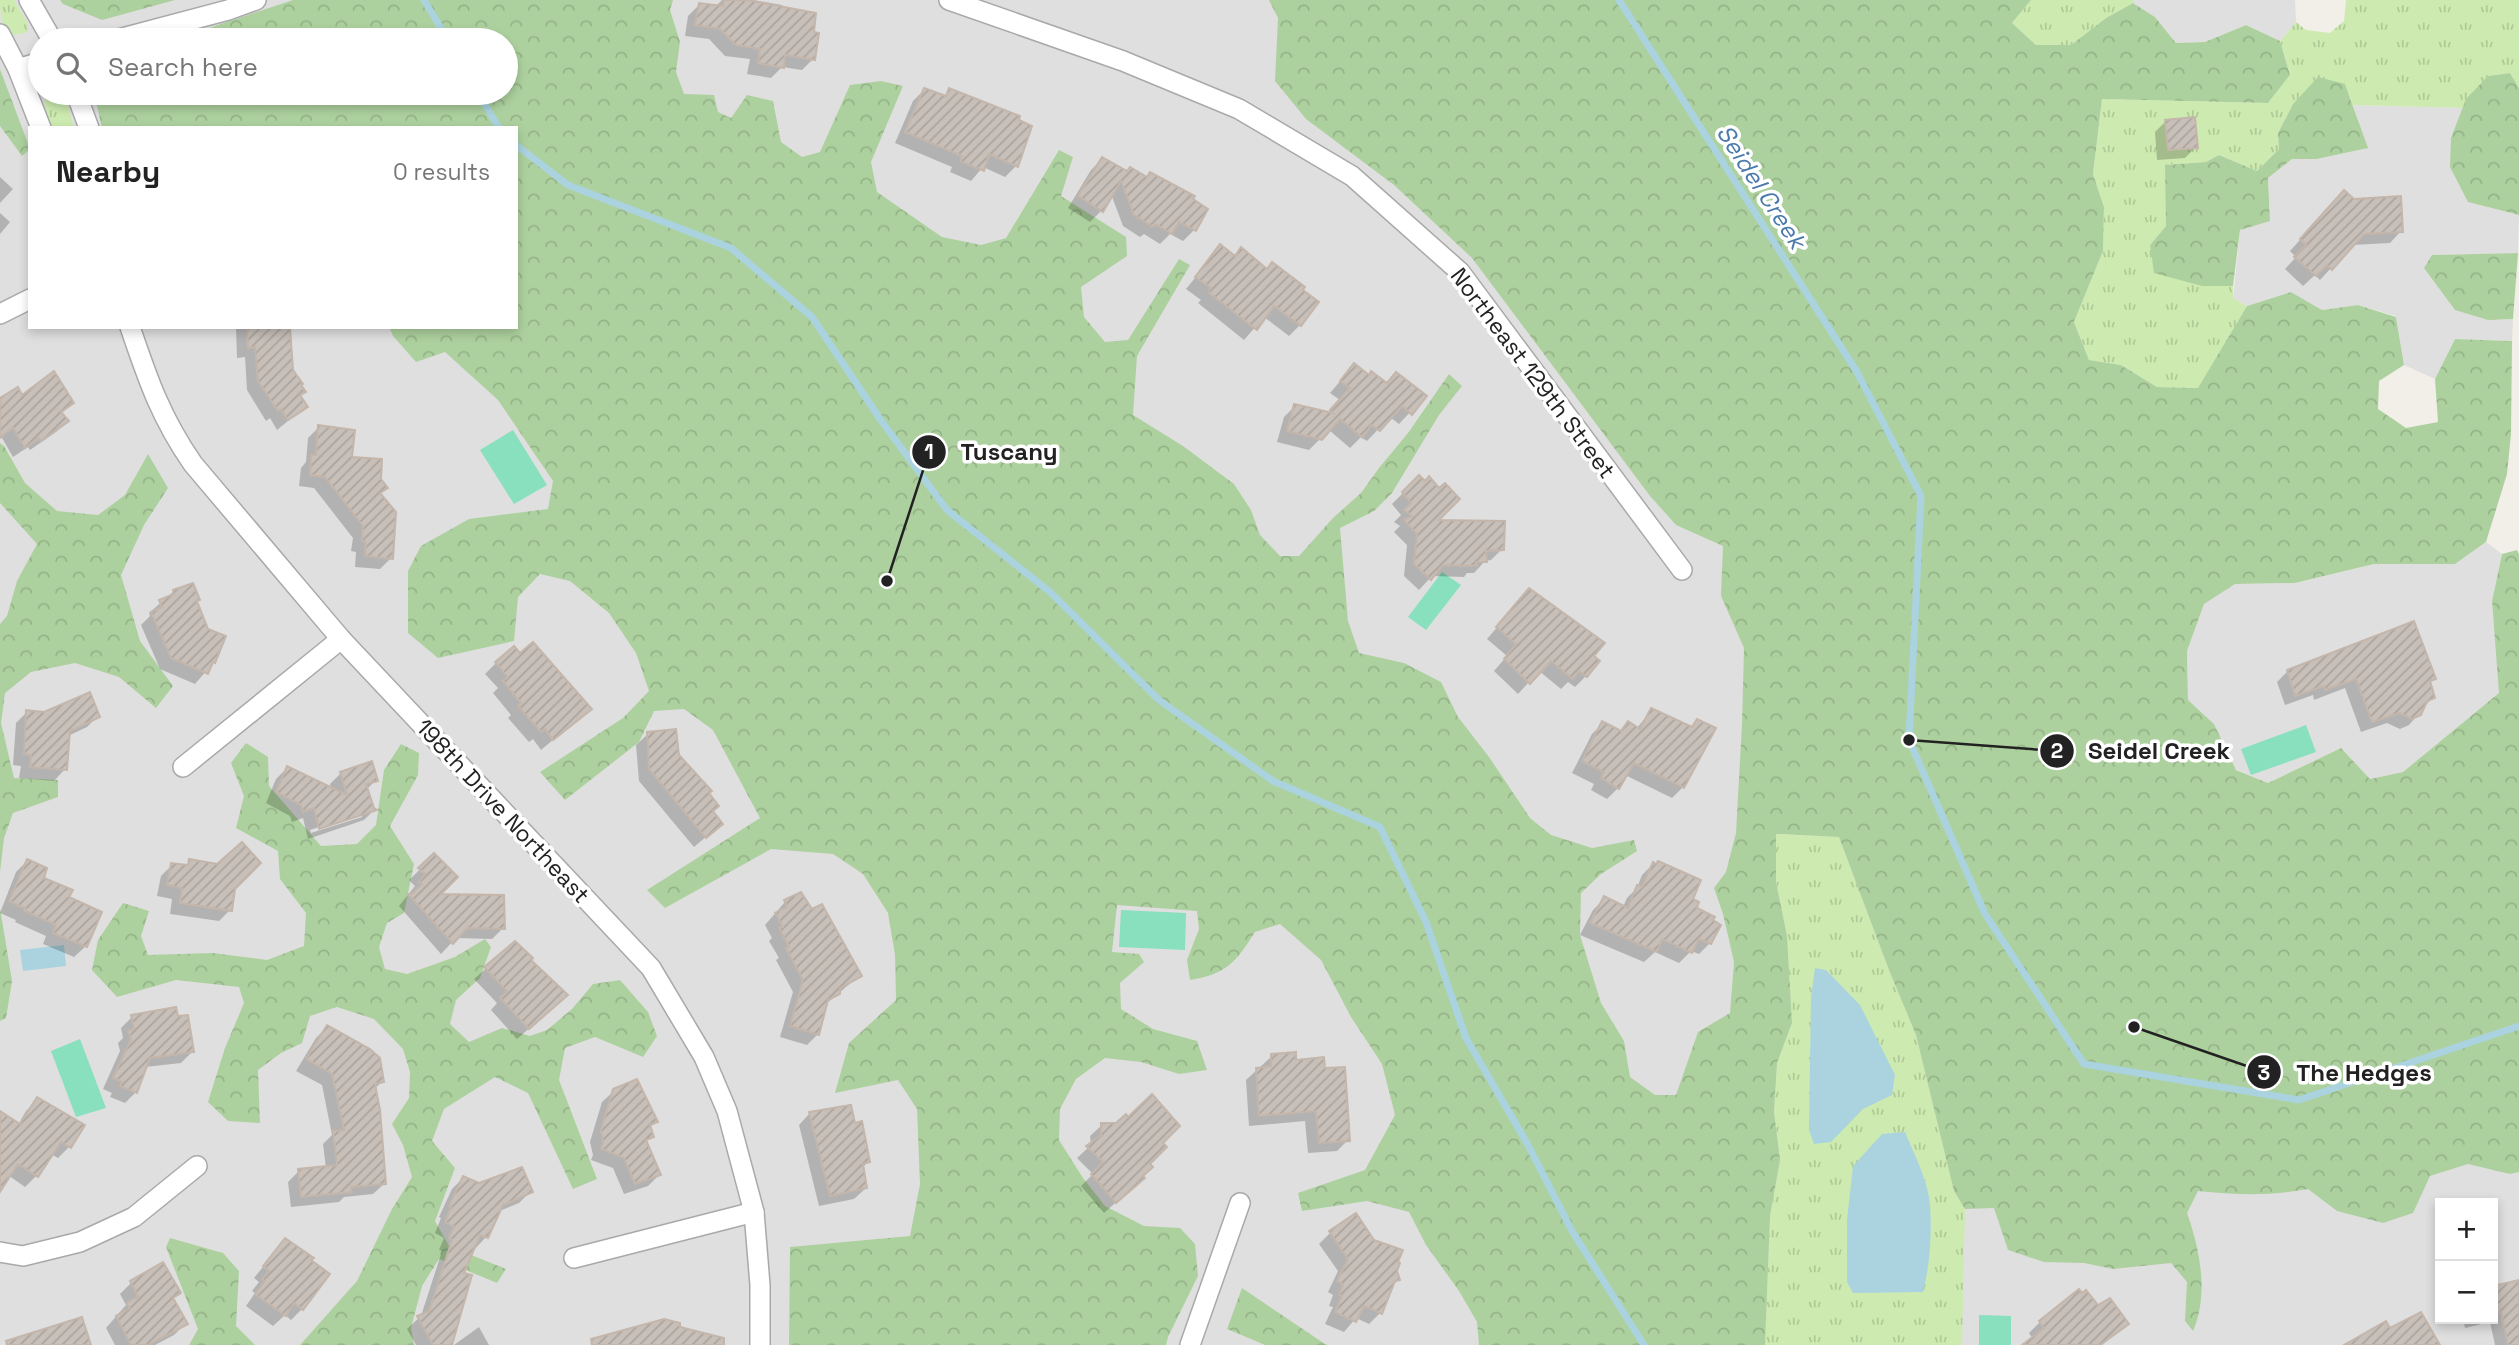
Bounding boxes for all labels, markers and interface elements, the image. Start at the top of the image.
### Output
search box [28,28,518,105]
icon: search [52,48,90,86]
text: Search here [108,50,258,84]
water label: Seidel Creek [1710,119,1815,257]
text: Nearby [56,152,160,191]
text: 0 results [393,157,490,187]
street label: Northeast 129th Street [1444,262,1622,484]
callout: Tuscany [912,430,1072,475]
text: Tuscany [960,436,1058,467]
text: 1 [924,438,934,465]
street label: 198th Drive Northeast [410,712,596,910]
callout: Seidel Creek [2039,728,2244,773]
text: Seidel Creek [2088,735,2231,766]
text: 2 [2051,737,2063,764]
callout: The Hedges [2247,1050,2445,1095]
text: The Hedges [2296,1057,2432,1088]
text: 3 [2258,1059,2270,1086]
map controls [2435,1198,2498,1324]
button: + [2435,1198,2498,1261]
button: − [2435,1261,2498,1324]

